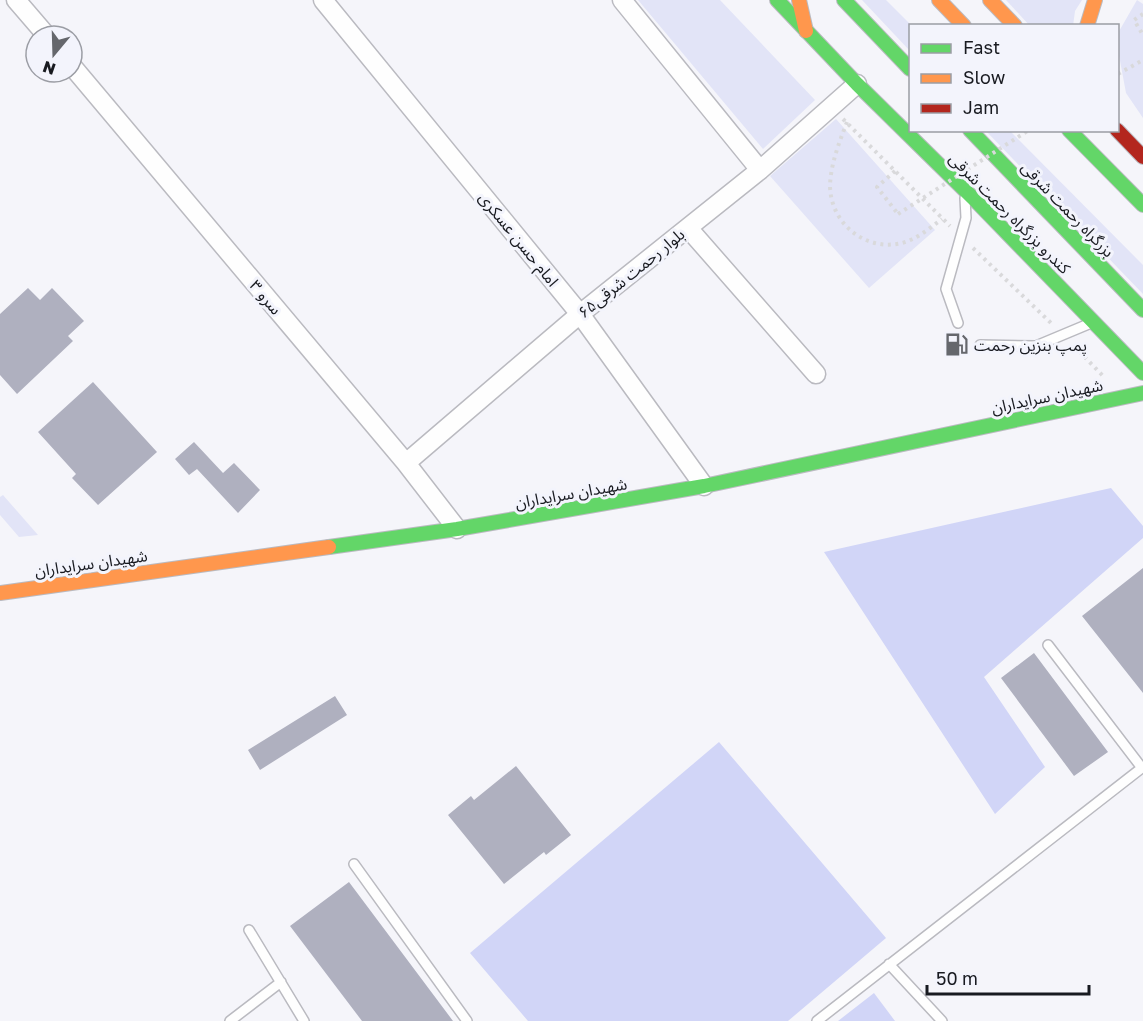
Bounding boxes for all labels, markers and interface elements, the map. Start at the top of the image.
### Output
north arrow [24,24,84,84]
legend [909,24,1119,132]
text: Fast [963,36,1000,58]
text: N [40,57,58,80]
text: Slow [963,66,1006,88]
text: Jam [963,96,999,118]
street label: کندرو بزرگراه رحمت شرقی [945,148,1075,278]
street label: بزرگراه رحمت شرقی [1017,157,1119,261]
street label: امام حسن عسکری [473,188,563,292]
street label: بلوار رحمت شرقی۶۵ [574,224,688,322]
street label: سرو ۳ [246,276,286,318]
fuel station icon: پمپ بنزین رحمت [943,332,969,358]
place label: پمپ بنزین رحمت [974,335,1087,356]
street label: شهیدان سرایداران [989,374,1105,418]
street label: شهیدان سرایداران [513,473,629,513]
street label: شهیدان سرایداران [33,545,149,581]
scale bar [927,958,1089,996]
text: 50 m [936,967,978,989]

